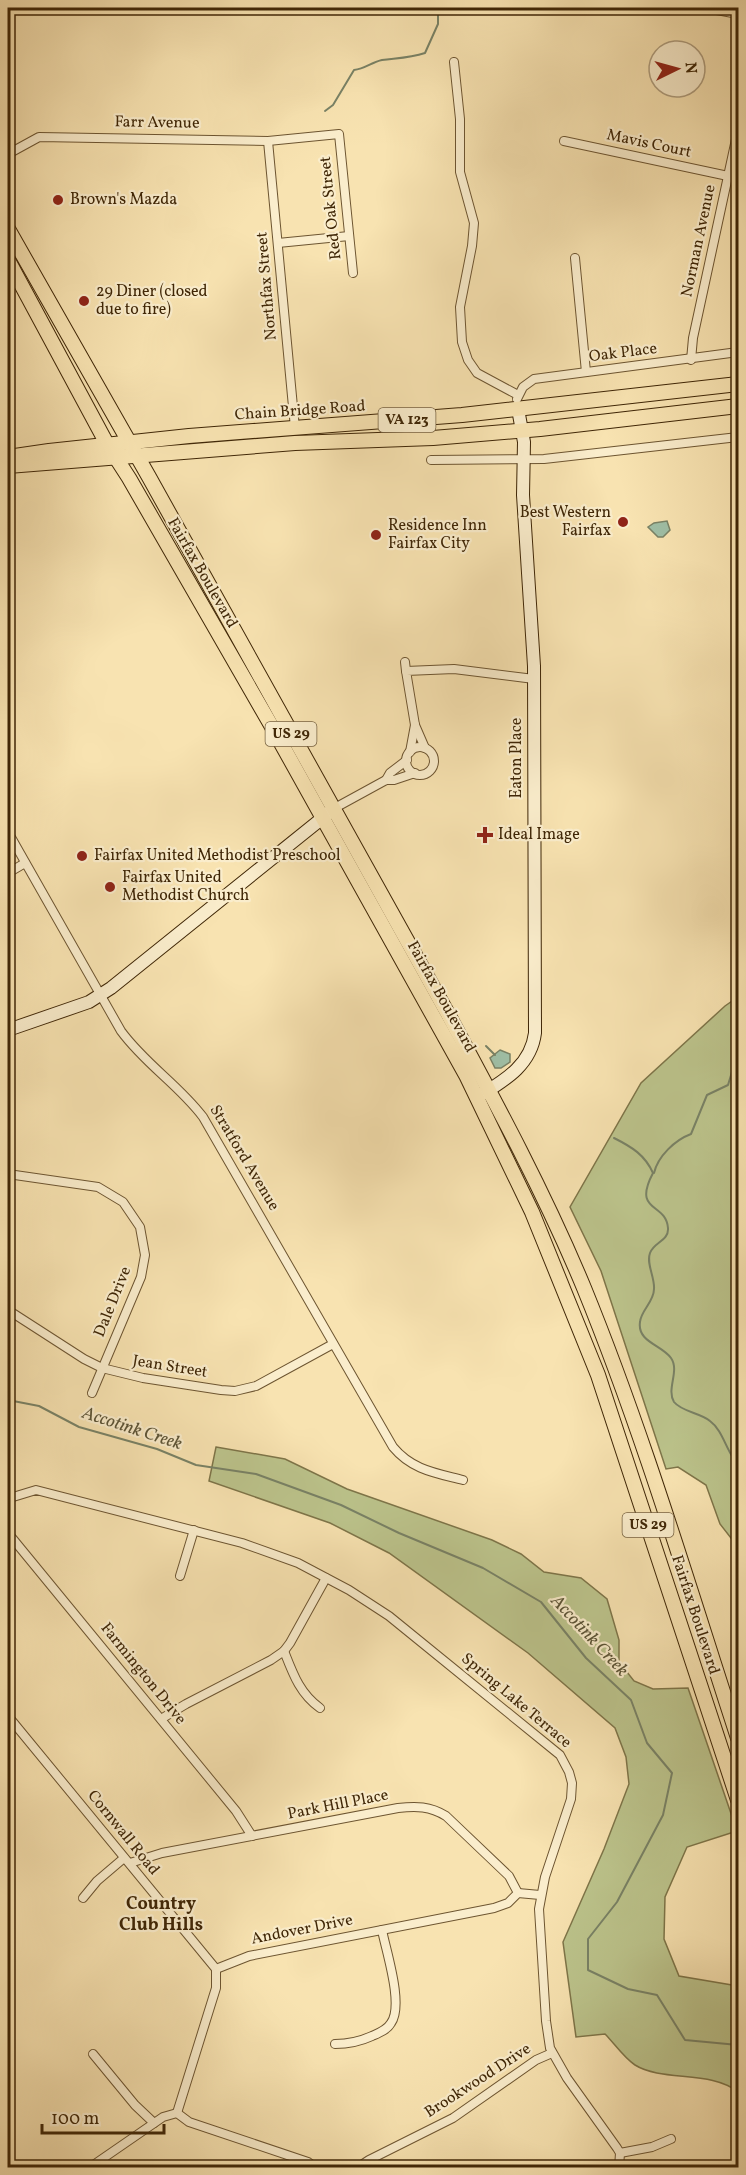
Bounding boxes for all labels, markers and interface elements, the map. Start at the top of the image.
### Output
north arrow [647,39,707,99]
text: N [678,61,701,75]
street label: Farr Avenue [114,111,200,135]
street label: Mavis Court [605,124,694,164]
street label: Red Oak Street [315,155,347,261]
street label: Norman Avenue [676,183,722,299]
place label: Brown's Mazda [70,189,177,211]
marker: Brown's Mazda [51,193,65,207]
street label: Northfax Street [251,230,283,341]
place label: 29 Diner (closed due to fire) [96,281,208,321]
marker: 29 Diner (closed due to fire) [77,294,91,308]
street label: Oak Place [588,338,658,368]
street label: Chain Bridge Road [234,395,366,427]
road number: VA 123 [378,408,436,432]
place label: Best Western Fairfax [520,502,611,542]
street label: Fairfax Boulevard [161,514,243,632]
place label: Residence Inn Fairfax City [388,515,487,555]
marker: Best Western Fairfax [616,515,630,529]
marker: Residence Inn Fairfax City [369,528,383,542]
street label: Eaton Place [506,718,528,798]
road number: US 29 [266,722,316,746]
place label: Ideal Image [498,824,580,846]
marker: Ideal Image [476,826,494,844]
place label: Fairfax United Methodist Preschool [94,845,341,867]
marker: Fairfax United Methodist Preschool [75,849,89,863]
place label: Fairfax United Methodist Church [122,867,249,907]
marker: Fairfax United Methodist Church [103,880,117,894]
street label: Fairfax Boulevard [401,937,481,1057]
street label: Stratford Avenue [204,1101,284,1215]
street label: Dale Drive [89,1263,137,1341]
street label: Jean Street [131,1350,209,1384]
water label: Accotink Creek [78,1401,185,1457]
road number: US 29 [622,1513,674,1537]
street label: Fairfax Boulevard [665,1552,725,1678]
water label: Accotink Creek [544,1589,634,1682]
street label: Farmington Drive [95,1618,191,1730]
street label: Spring Lake Terrace [456,1648,576,1754]
street label: Park Hill Place [286,1784,390,1826]
street label: Cornwall Road [82,1786,164,1880]
district label: Country Club Hills [119,1892,203,1938]
street label: Andover Drive [249,1909,355,1951]
street label: Brookwood Drive [421,2038,535,2124]
scale bar [42,2097,164,2135]
text: 100 m [51,2107,100,2132]

